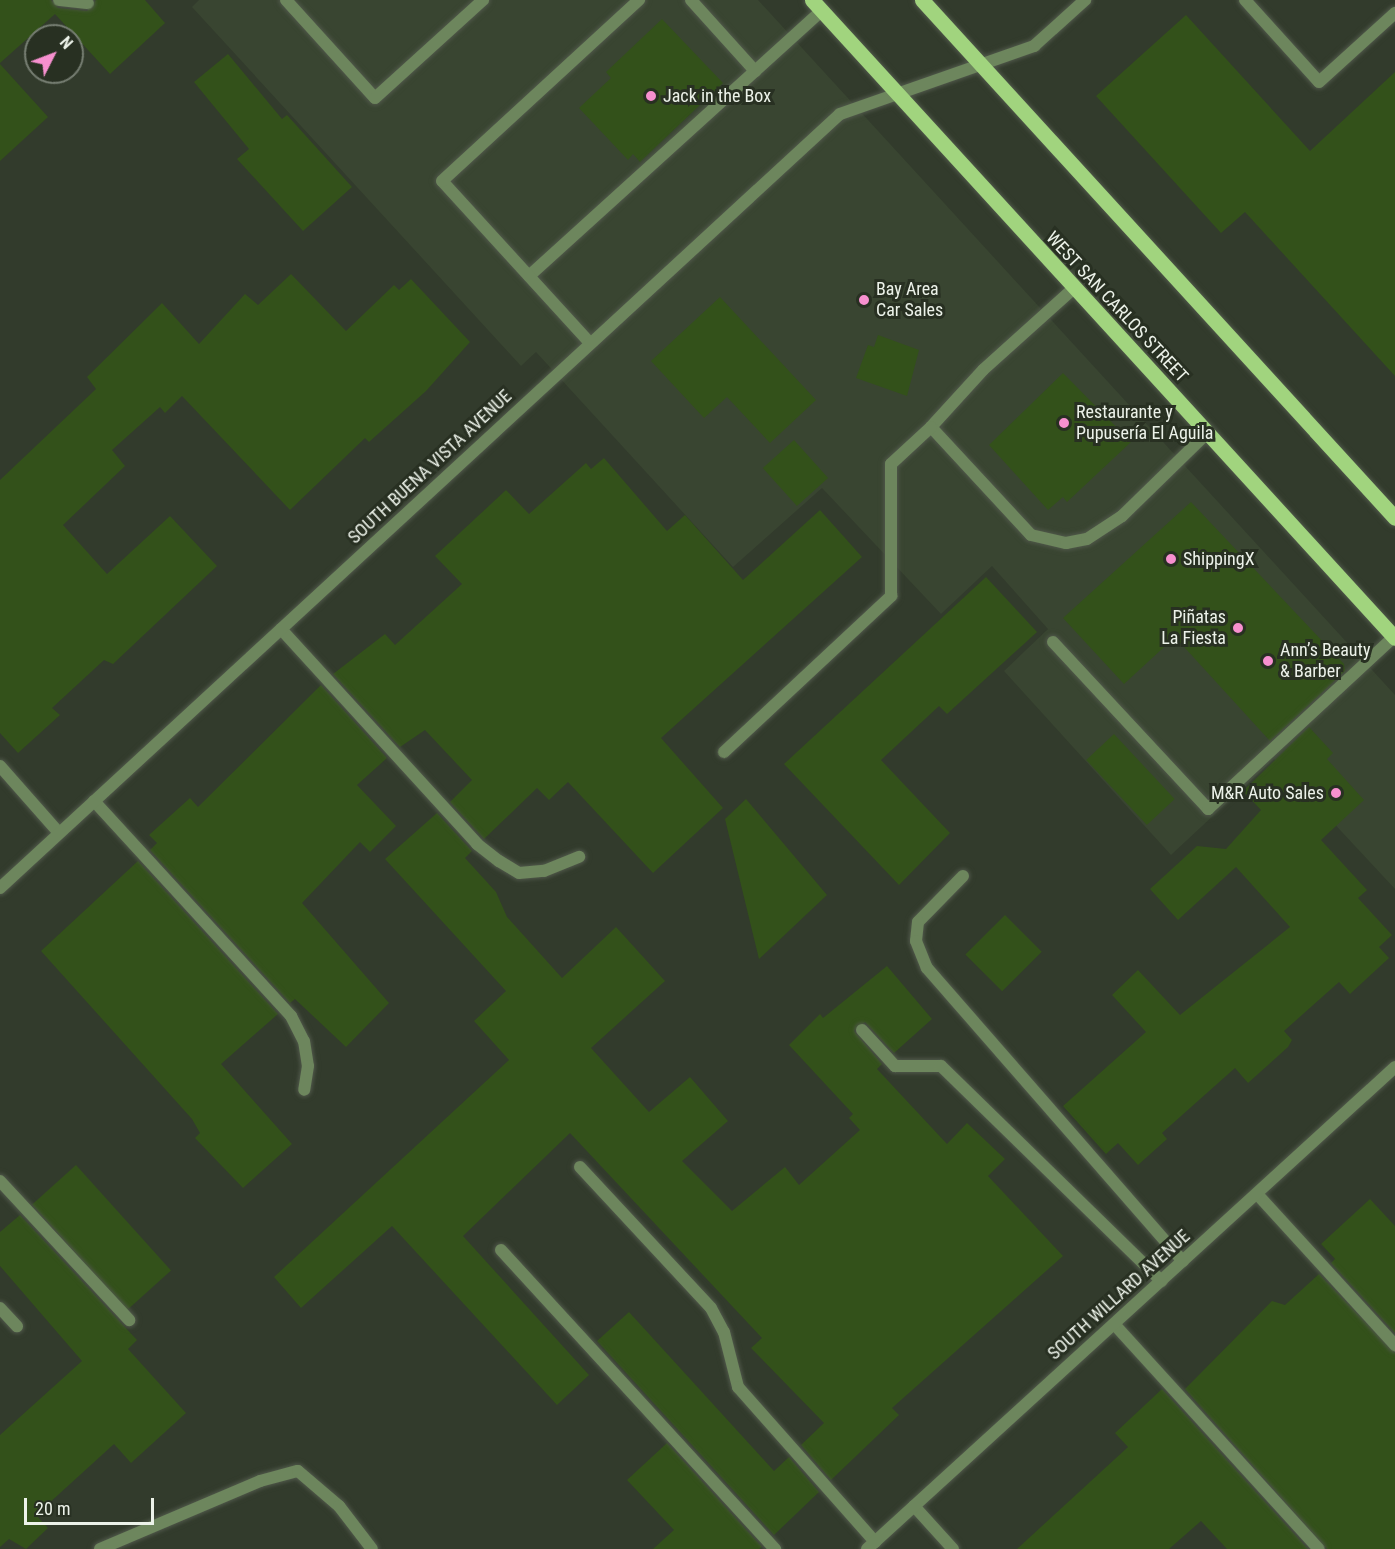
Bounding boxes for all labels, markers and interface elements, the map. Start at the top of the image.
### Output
north arrow [24,24,84,84]
text: N [56,33,77,53]
place label: Jack in the Box [663,85,771,107]
marker: Jack in the Box [644,89,658,103]
street label: WEST SAN CARLOS STREET [1041,227,1193,387]
place label: Bay Area Car Sales [876,279,943,322]
marker: Bay Area Car Sales [857,293,871,307]
street label: SOUTH BUENA VISTA AVENUE [344,386,516,548]
place label: Restaurante y Pupusería El Aguila [1076,402,1213,444]
marker: Restaurante y Pupusería El Aguila [1057,416,1071,430]
place label: ShippingX [1183,548,1255,570]
marker: ShippingX [1164,552,1178,566]
place label: Piñatas La Fiesta [1161,607,1226,650]
marker: Piñatas La Fiesta [1231,621,1245,635]
place label: Ann’s Beauty & Barber [1280,640,1370,682]
marker: Ann’s Beauty & Barber [1261,654,1275,668]
place label: M&R Auto Sales [1211,782,1324,804]
marker: M&R Auto Sales [1329,786,1343,800]
street label: SOUTH WILLARD AVENUE [1044,1226,1194,1364]
scale bar [27,1486,158,1524]
text: 20 m [35,1498,70,1519]

